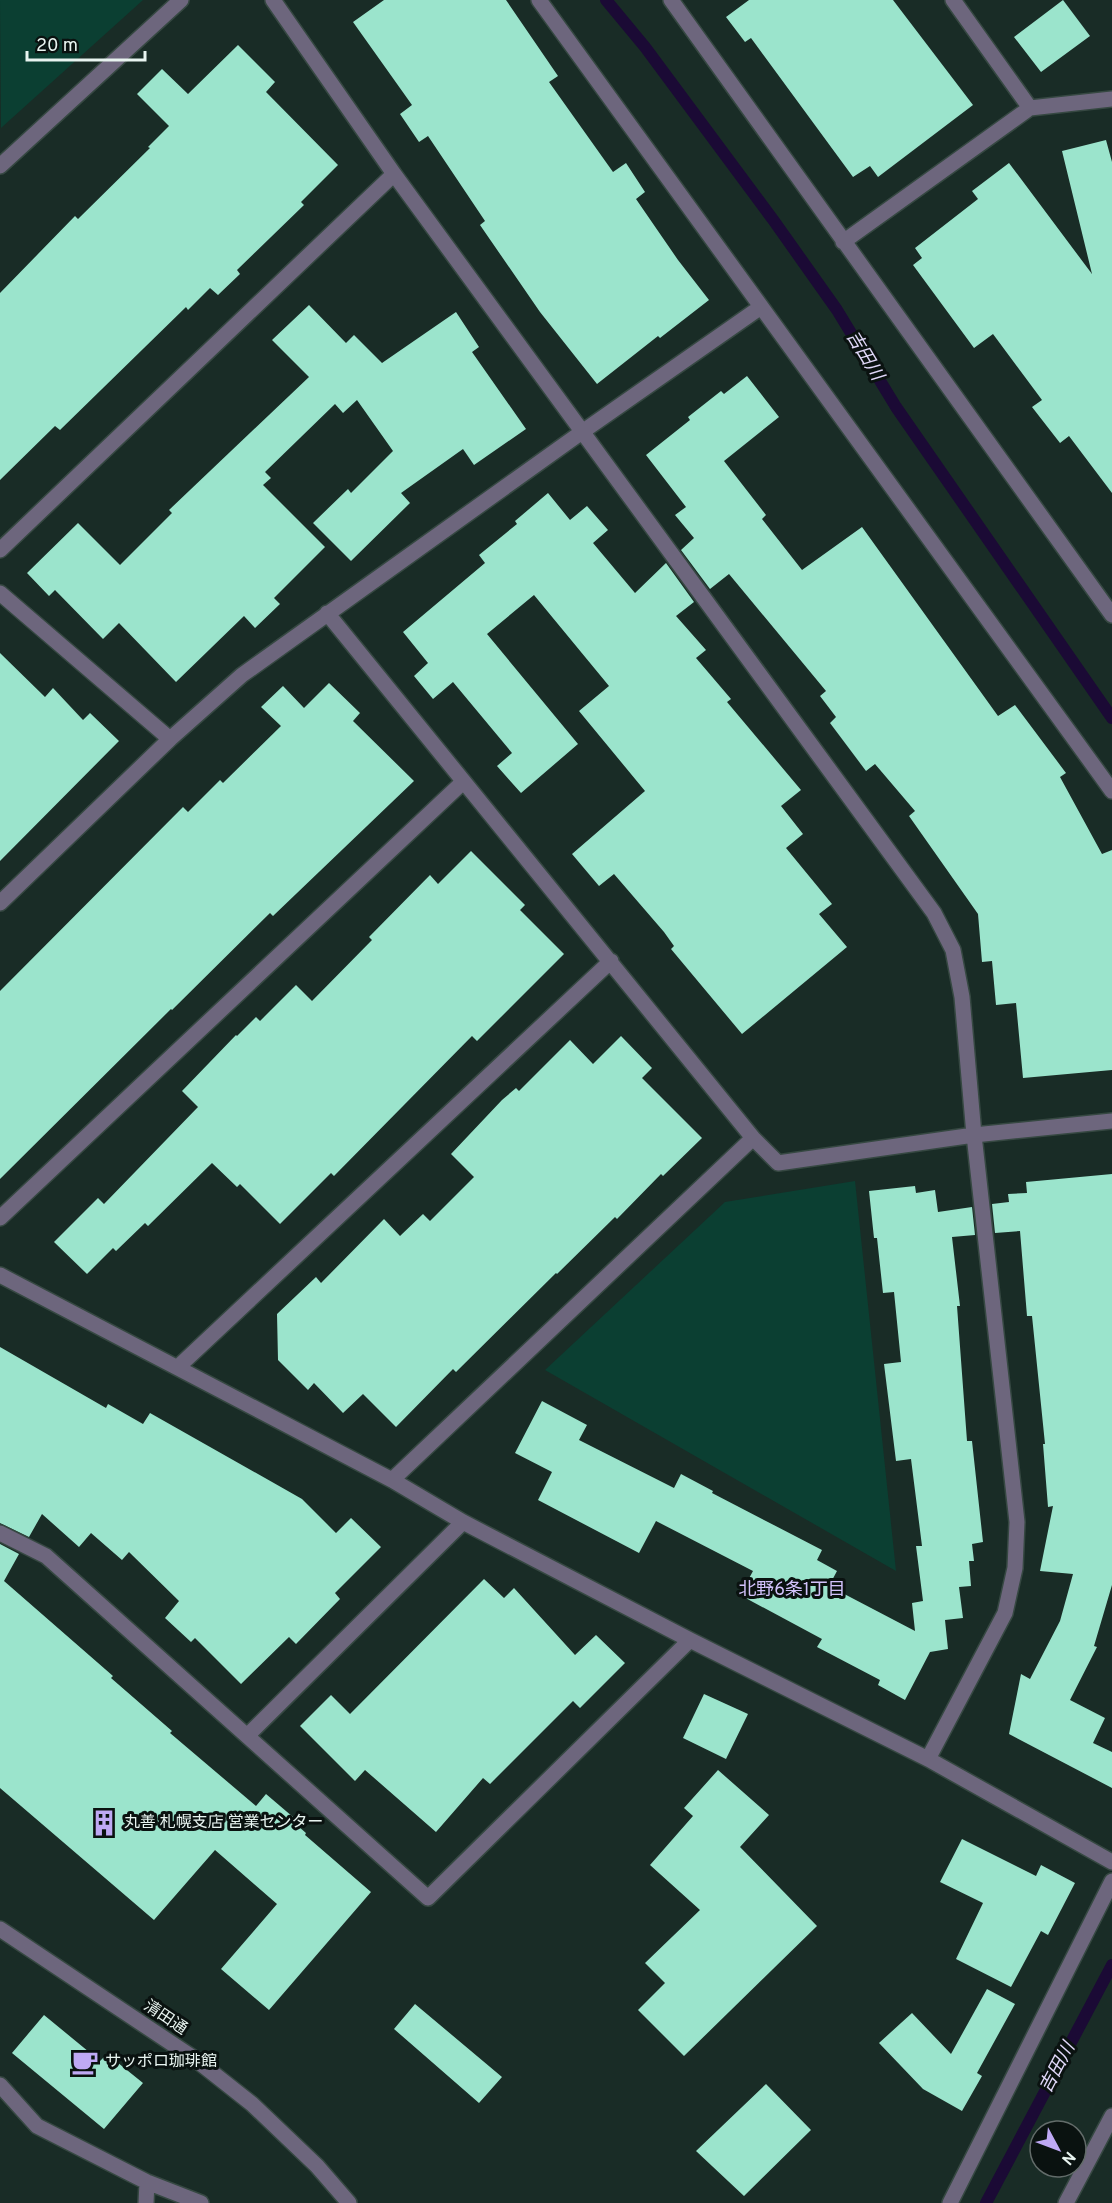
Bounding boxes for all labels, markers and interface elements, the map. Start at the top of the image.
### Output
scale bar [27,24,146,62]
text: 20 m [36,35,78,58]
water label: 吉田川 [840,327,889,387]
district label: 北野6条1丁目 [738,1579,846,1602]
building icon: 丸善 札幌支店 営業センター [89,1808,119,1838]
place label: 丸善 札幌支店 営業センター [124,1813,324,1833]
street label: 清田通 [140,1996,190,2040]
water label: 吉田川 [1035,2037,1082,2097]
cafe icon: サッポロ珈琲館 [70,2047,100,2077]
place label: サッポロ珈琲館 [105,2052,217,2072]
north arrow [1028,2119,1088,2179]
text: N [1056,2147,1079,2168]

